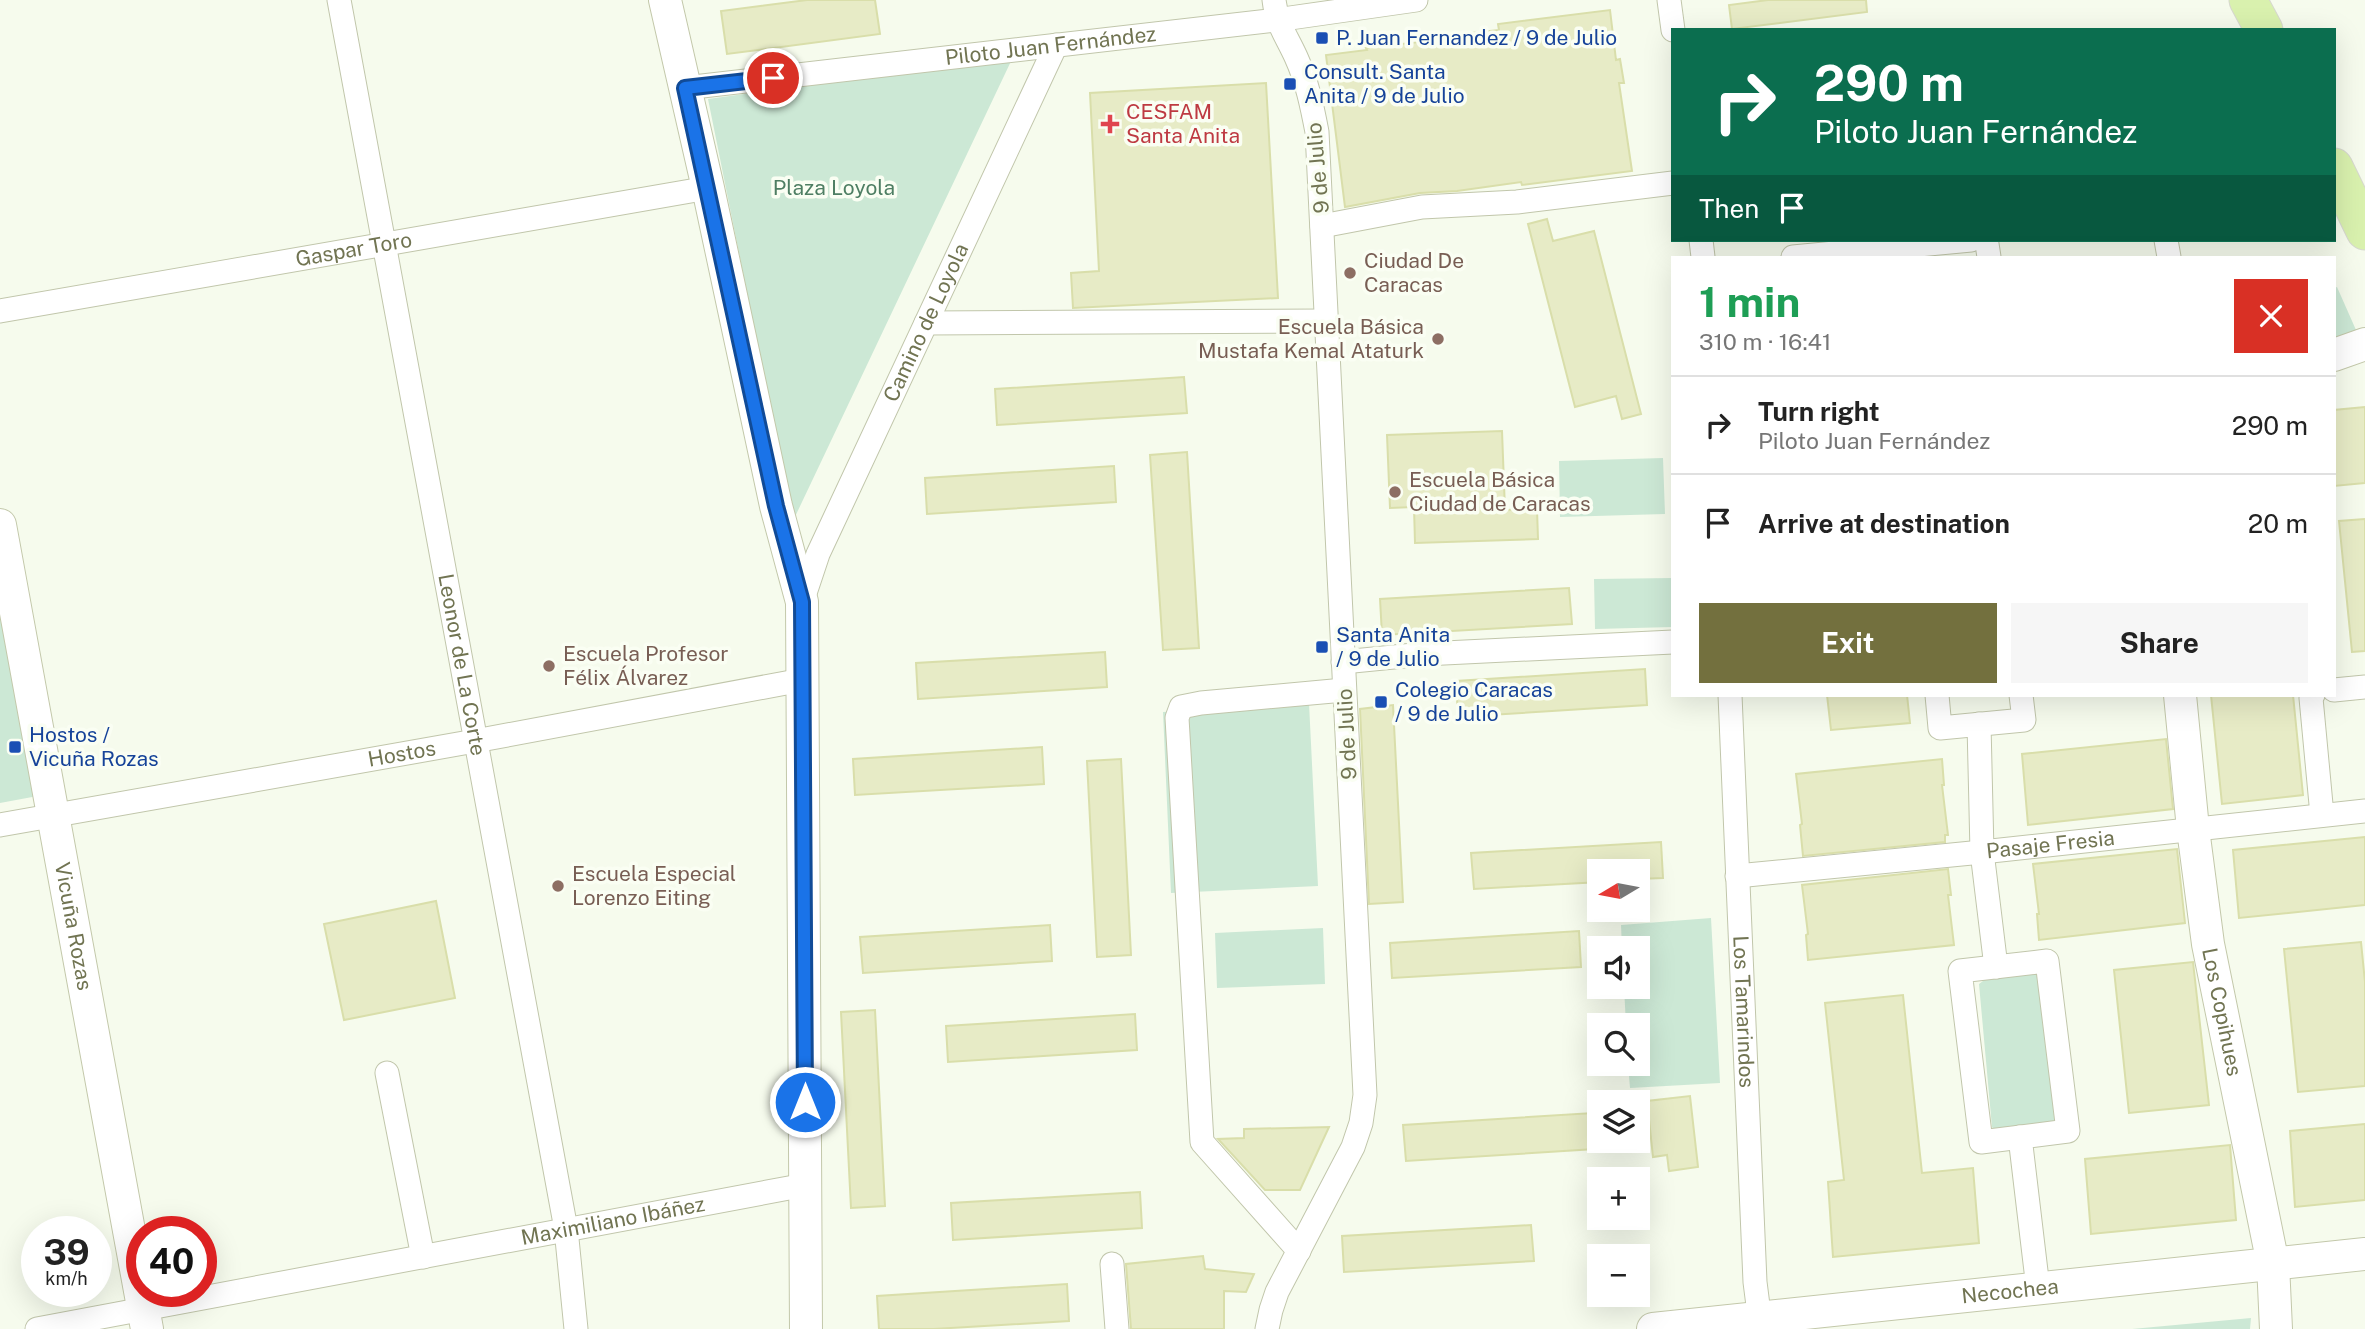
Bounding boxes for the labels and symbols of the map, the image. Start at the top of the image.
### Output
street label: Piloto Juan Fernández [944,21,1157,70]
place label: P. Juan Fernandez / 9 de Julio [1336,25,1617,50]
marker: P. Juan Fernandez / 9 de Julio [1314,30,1330,46]
pin [743,48,803,108]
place label: Consult. Santa Anita / 9 de Julio [1304,59,1465,108]
marker: Consult. Santa Anita / 9 de Julio [1282,76,1298,92]
place label: CESFAM Santa Anita [1126,99,1240,148]
marker: CESFAM Santa Anita [1100,114,1120,134]
street label: 9 de Julio [1301,122,1334,215]
park label: Plaza Loyola [773,175,895,200]
street label: Gaspar Toro [293,227,414,271]
street label: Camino de Loyola [878,239,973,406]
place label: Ciudad De Caracas [1364,248,1464,297]
marker: Ciudad De Caracas [1342,265,1358,281]
place label: Escuela Básica Mustafa Kemal Ataturk [1198,314,1424,363]
marker: Escuela Básica Mustafa Kemal Ataturk [1430,331,1446,347]
place label: Escuela Básica Ciudad de Caracas [1409,467,1591,516]
marker: Escuela Básica Ciudad de Caracas [1387,484,1403,500]
street label: Leonor de La Corte [433,572,491,758]
place label: Santa Anita / 9 de Julio [1336,622,1450,671]
marker: Santa Anita / 9 de Julio [1314,639,1330,655]
place label: Escuela Profesor Félix Álvarez [563,641,728,690]
marker: Escuela Profesor Félix Álvarez [541,658,557,674]
place label: Colegio Caracas / 9 de Julio [1395,677,1553,726]
street label: 9 de Julio [1332,688,1361,780]
marker: Colegio Caracas / 9 de Julio [1373,694,1389,710]
place label: Hostos / Vicuña Rozas [29,722,159,771]
street label: Hostos [366,735,438,772]
marker: Hostos / Vicuña Rozas [7,739,23,755]
street label: Pasaje Fresia [1985,825,2116,863]
north arrow [1587,859,1650,922]
street label: Vicuña Rozas [50,860,98,992]
place label: Escuela Especial Lorenzo Eiting [572,861,736,910]
marker: Escuela Especial Lorenzo Eiting [550,878,566,894]
street label: Los Tamarindos [1728,935,1760,1088]
street label: Los Copihues [2197,946,2248,1078]
position arrow [768,1065,842,1139]
street label: Maximiliano Ibáñez [519,1191,707,1250]
speed limit sign: 40 [126,1216,217,1307]
street label: Necochea [1960,1273,2060,1308]

